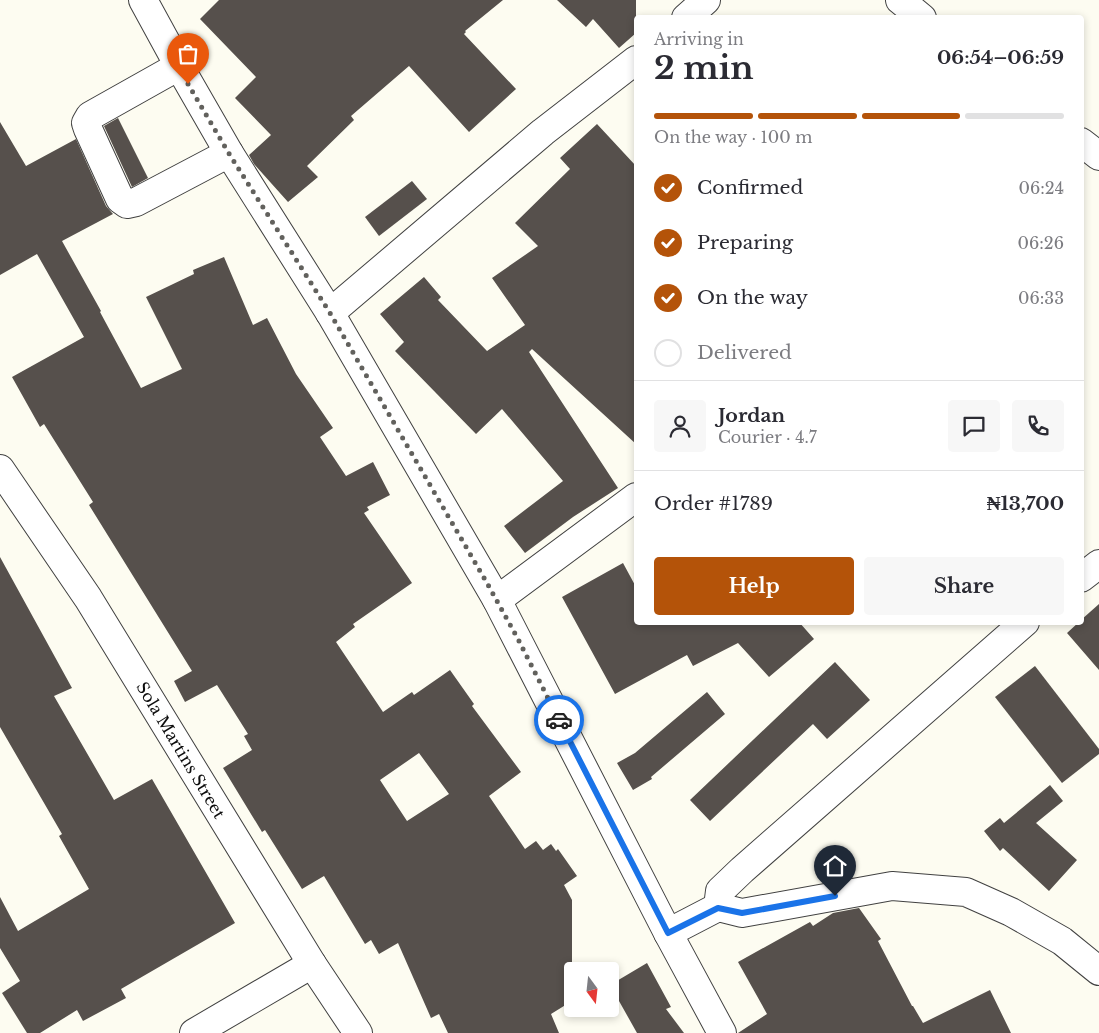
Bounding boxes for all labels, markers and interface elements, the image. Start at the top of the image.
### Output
text: Arriving in [654,29,744,49]
pin [167,33,209,84]
icon: bag [174,40,202,68]
text: 06:54–06:59 [937,46,1064,69]
text: 2 min [654,48,754,88]
text: On the way · 100 m [654,127,812,147]
icon: check [654,174,682,202]
text: Confirmed [697,176,803,199]
text: 06:24 [1019,178,1064,198]
icon: check [654,229,682,257]
text: Preparing [697,231,793,254]
text: 06:26 [1018,233,1064,253]
icon: check [654,284,682,312]
text: On the way [697,286,808,309]
text: 06:33 [1018,288,1064,308]
text: Delivered [697,341,792,364]
button: person [654,400,706,452]
button: chat [948,400,1000,452]
button: phone [1012,400,1064,452]
text: Jordan [718,404,785,427]
text: Courier · 4.7 [718,427,817,447]
text: Order #1789 [654,492,773,515]
text: ₦13,700 [987,492,1064,515]
button: Help [654,557,854,615]
button: Share [864,557,1064,615]
street label: Sola Martins Street [132,678,230,822]
courier [534,695,584,745]
icon: car [545,706,573,734]
pin [814,845,856,896]
icon: home [821,852,849,880]
north arrow [564,962,619,1018]
map controls [564,962,619,1017]

